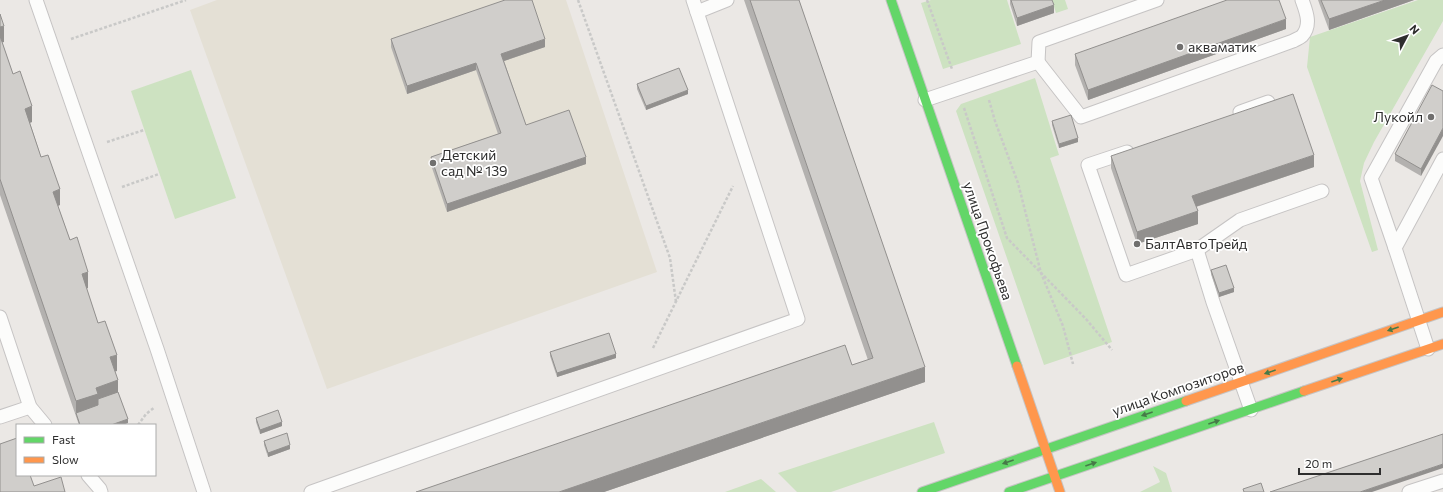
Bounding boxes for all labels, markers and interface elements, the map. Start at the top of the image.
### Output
north arrow [1387,16,1427,56]
text: N [1407,22,1423,36]
place label: акваматик [1188,38,1257,55]
marker: акваматик [1175,42,1185,52]
place label: Лукойл [1374,108,1423,125]
marker: Лукойл [1426,112,1436,122]
place label: Детский сад № 139 [441,146,508,179]
marker: Детский сад № 139 [428,158,438,168]
street label: улица Прокофьева [960,180,1017,302]
place label: БалтАвтоТрейд [1145,235,1247,252]
marker: БалтАвтоТрейд [1132,239,1142,249]
one-way arrow [1387,327,1399,333]
street label: улица Композиторов [1110,358,1246,419]
one-way arrow [1264,369,1276,375]
one-way arrow [1332,377,1344,383]
one-way arrow [1141,412,1153,418]
one-way arrow [1209,419,1221,425]
legend [16,424,156,476]
text: Fast [52,432,75,446]
scale bar [1299,450,1380,476]
text: Slow [52,452,79,466]
text: 20 m [1305,456,1332,470]
one-way arrow [1002,460,1014,466]
one-way arrow [1086,461,1098,467]

